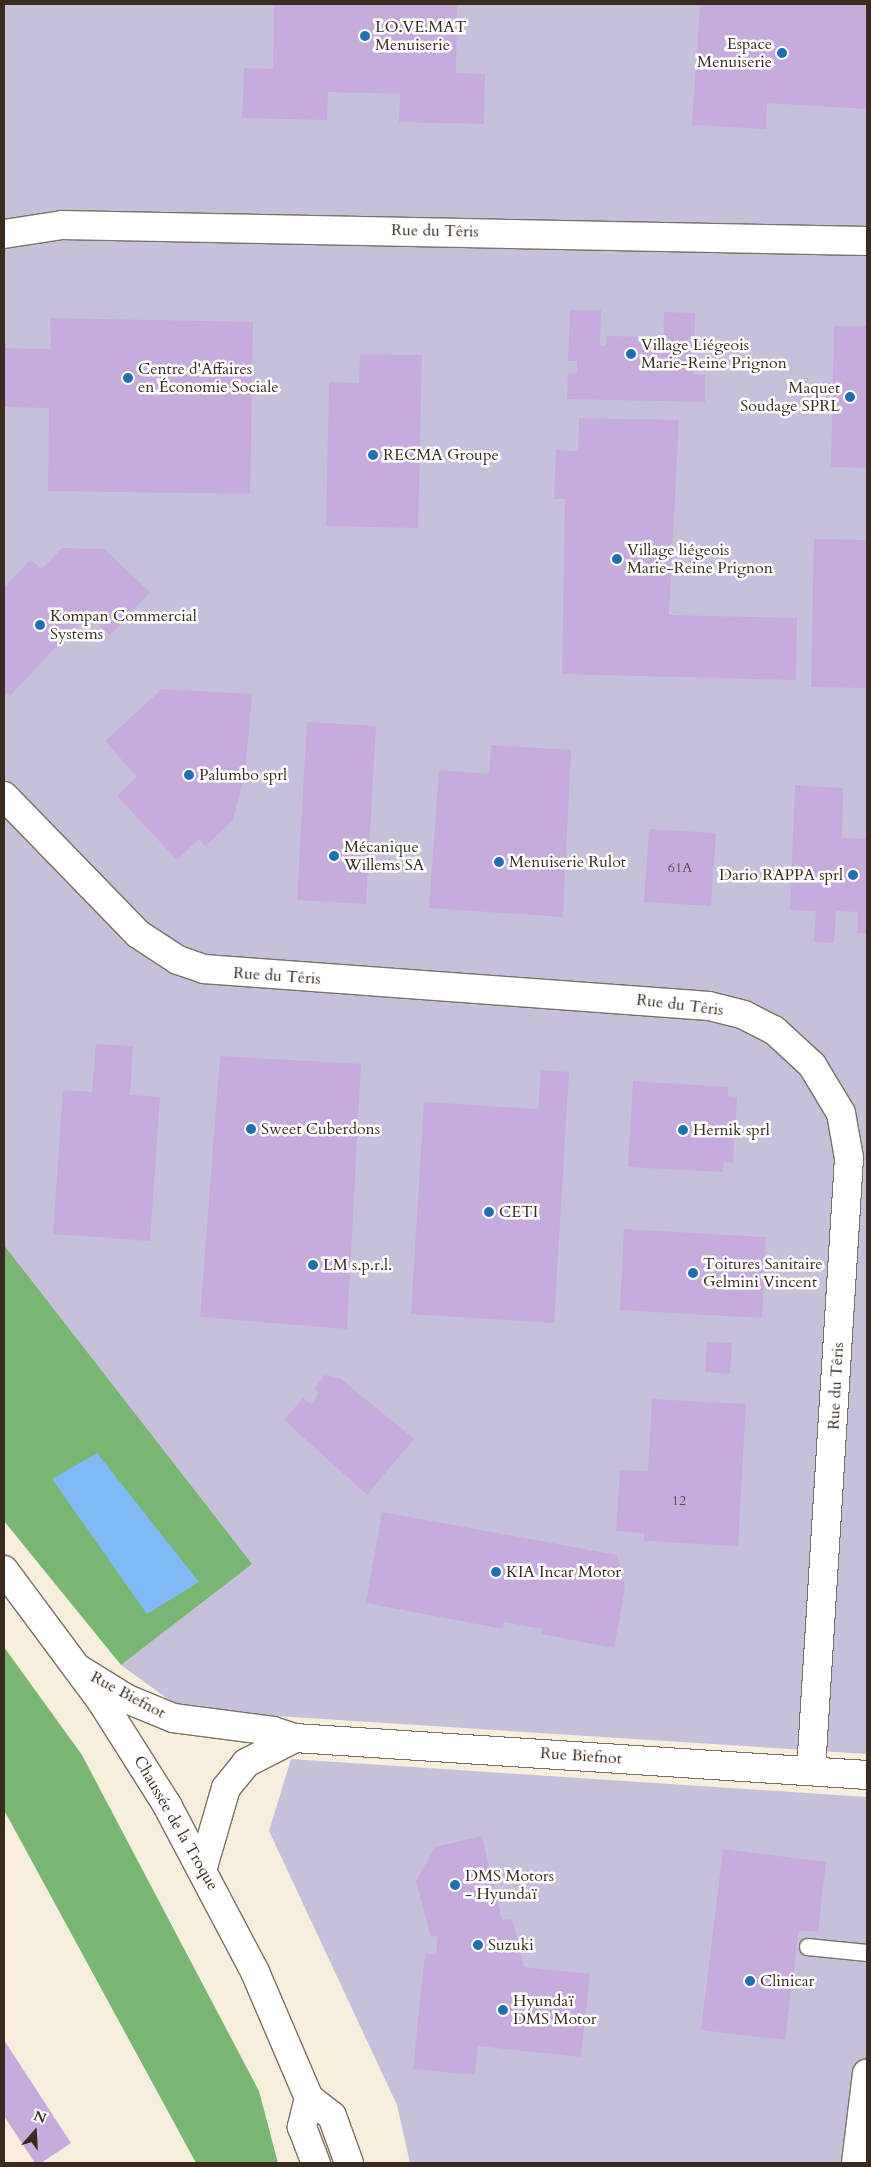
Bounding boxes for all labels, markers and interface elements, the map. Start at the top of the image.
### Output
place label: LO.VE.MAT Menuiserie [375,17,466,55]
marker: LO.VE.MAT Menuiserie [359,30,371,42]
place label: Espace Menuiserie [697,34,772,72]
marker: Espace Menuiserie [776,47,788,59]
street label: Rue du Têris [391,221,479,241]
place label: Village Liégeois Marie-Reine Prignon [641,335,787,373]
marker: Village Liégeois Marie-Reine Prignon [625,348,637,360]
place label: Centre d'Affaires en Économie Sociale [138,359,279,397]
marker: Centre d'Affaires en Économie Sociale [122,372,134,384]
place label: Maquet Soudage SPRL [740,378,840,416]
marker: Maquet Soudage SPRL [844,391,856,403]
place label: RECMA Groupe [383,445,499,465]
marker: RECMA Groupe [367,449,379,461]
place label: Village liégeois Marie-Reine Prignon [627,540,773,578]
marker: Village liégeois Marie-Reine Prignon [611,553,623,565]
place label: Kompan Commercial Systems [50,606,197,644]
marker: Kompan Commercial Systems [34,619,46,631]
place label: Palumbo sprl [199,765,287,785]
marker: Palumbo sprl [183,769,195,781]
place label: Mécanique Willems SA [344,837,424,875]
marker: Mécanique Willems SA [328,850,340,862]
place label: Menuiserie Rulot [509,852,626,872]
marker: Menuiserie Rulot [493,856,505,868]
house number: 61A [668,860,692,876]
place label: Dario RAPPA sprl [719,865,843,885]
marker: Dario RAPPA sprl [847,869,859,881]
street label: Rue du Têris [233,963,321,989]
street label: Rue du Têris [635,990,725,1020]
place label: Sweet Cuberdons [261,1119,380,1139]
place label: Hernik sprl [693,1120,770,1140]
marker: Sweet Cuberdons [245,1123,257,1135]
marker: Hernik sprl [677,1124,689,1136]
place label: CETI [499,1202,538,1222]
marker: CETI [483,1206,495,1218]
place label: Toitures Sanitaire Gelmini Vincent [703,1254,823,1292]
place label: LM s.p.r.l. [323,1255,392,1275]
marker: LM s.p.r.l. [307,1259,319,1271]
marker: Toitures Sanitaire Gelmini Vincent [687,1267,699,1279]
street label: Rue du Têris [824,1342,848,1430]
house number: 12 [672,1493,686,1509]
place label: KIA Incar Motor [506,1562,621,1582]
marker: KIA Incar Motor [490,1566,502,1578]
street label: Rue Biefnot [87,1667,169,1723]
street label: Rue Biefnot [540,1744,622,1768]
street label: Chaussée de la Troque [130,1752,222,1894]
place label: DMS Motors - Hyundaï [465,1866,554,1904]
marker: DMS Motors - Hyundaï [449,1879,461,1891]
place label: Suzuki [488,1935,534,1955]
marker: Suzuki [472,1939,484,1951]
place label: Clinicar [760,1971,814,1991]
marker: Clinicar [744,1975,756,1987]
place label: Hyundaï DMS Motor [513,1991,597,2029]
marker: Hyundaï DMS Motor [497,2004,509,2016]
text: N [31,2106,49,2128]
north arrow [10,2107,60,2157]

